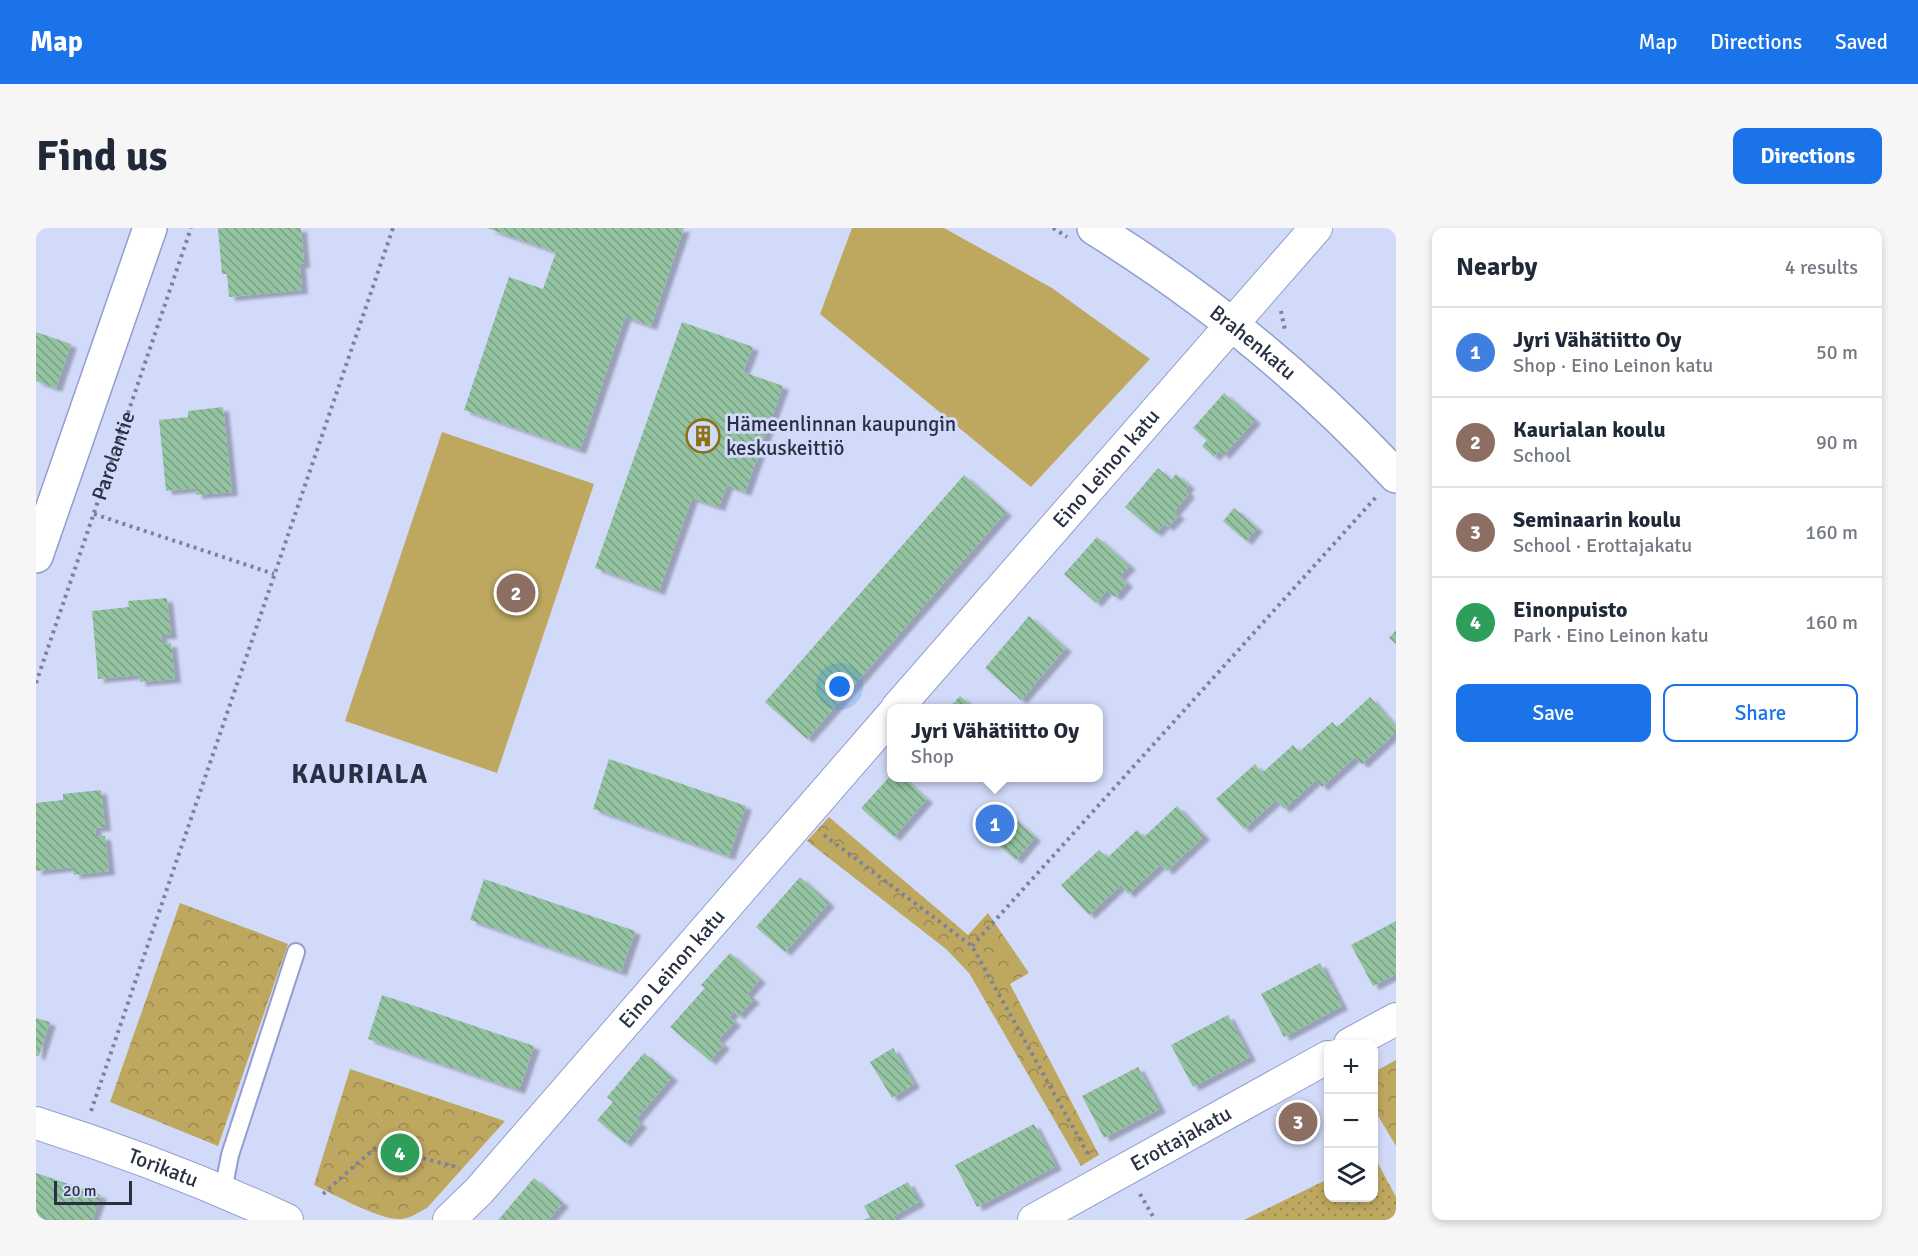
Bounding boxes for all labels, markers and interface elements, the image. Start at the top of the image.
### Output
text: Map [30,25,83,59]
text: Map [1639,29,1677,55]
text: Directions [1710,29,1802,55]
text: Saved [1835,29,1888,55]
button: Directions [1733,128,1882,184]
text: Find us [36,131,167,182]
text: Nearby [1456,251,1537,283]
text: 4 results [1785,255,1858,280]
street label: Brahenkatu [1205,299,1301,385]
text: Jyri Vähätiitto Oy [1513,326,1681,353]
text: 1 [1470,340,1481,365]
text: 50 m [1816,340,1858,365]
text: Shop · Eino Leinon katu [1513,353,1713,378]
street label: Eino Leinon katu [1047,404,1165,533]
street label: Parolantie [86,408,141,504]
place label: Hämeenlinnan kaupungin keskuskeittiö [726,411,956,461]
text: Kaurialan koulu [1513,416,1666,443]
building icon: Hämeenlinnan kaupungin keskuskeittiö [685,418,721,454]
text: 2 [1470,430,1481,455]
text: 90 m [1816,430,1858,455]
text: School [1513,443,1571,468]
text: Seminaarin koulu [1513,506,1681,533]
text: 3 [1470,520,1481,545]
text: 160 m [1805,520,1858,545]
text: School · Erottajakatu [1513,533,1692,558]
pin: 2 [496,570,536,616]
text: Einonpuisto [1513,596,1627,623]
text: 4 [1470,610,1481,635]
text: 160 m [1805,610,1858,635]
text: Park · Eino Leinon katu [1513,623,1709,648]
your location [825,672,854,701]
button: Save [1456,684,1651,742]
button: Share [1663,684,1858,742]
popup [887,704,1103,782]
text: Jyri Vähätiitto Oy [911,717,1079,744]
text: Shop [911,744,954,769]
district label: KAURIALA [291,758,429,791]
pin: 1 [976,802,1014,846]
street label: Eino Leinon katu [613,904,731,1034]
map controls [1324,1040,1378,1202]
button: + [1324,1040,1378,1094]
button: − [1324,1094,1378,1148]
street label: Erottajakatu [1126,1100,1236,1177]
pin: 3 [1278,1100,1318,1144]
pin: 4 [380,1130,420,1176]
street label: Torikatu [125,1143,202,1193]
button: layers [1324,1148,1378,1202]
scale bar [54,1178,132,1206]
text: 20 m [63,1181,97,1201]

